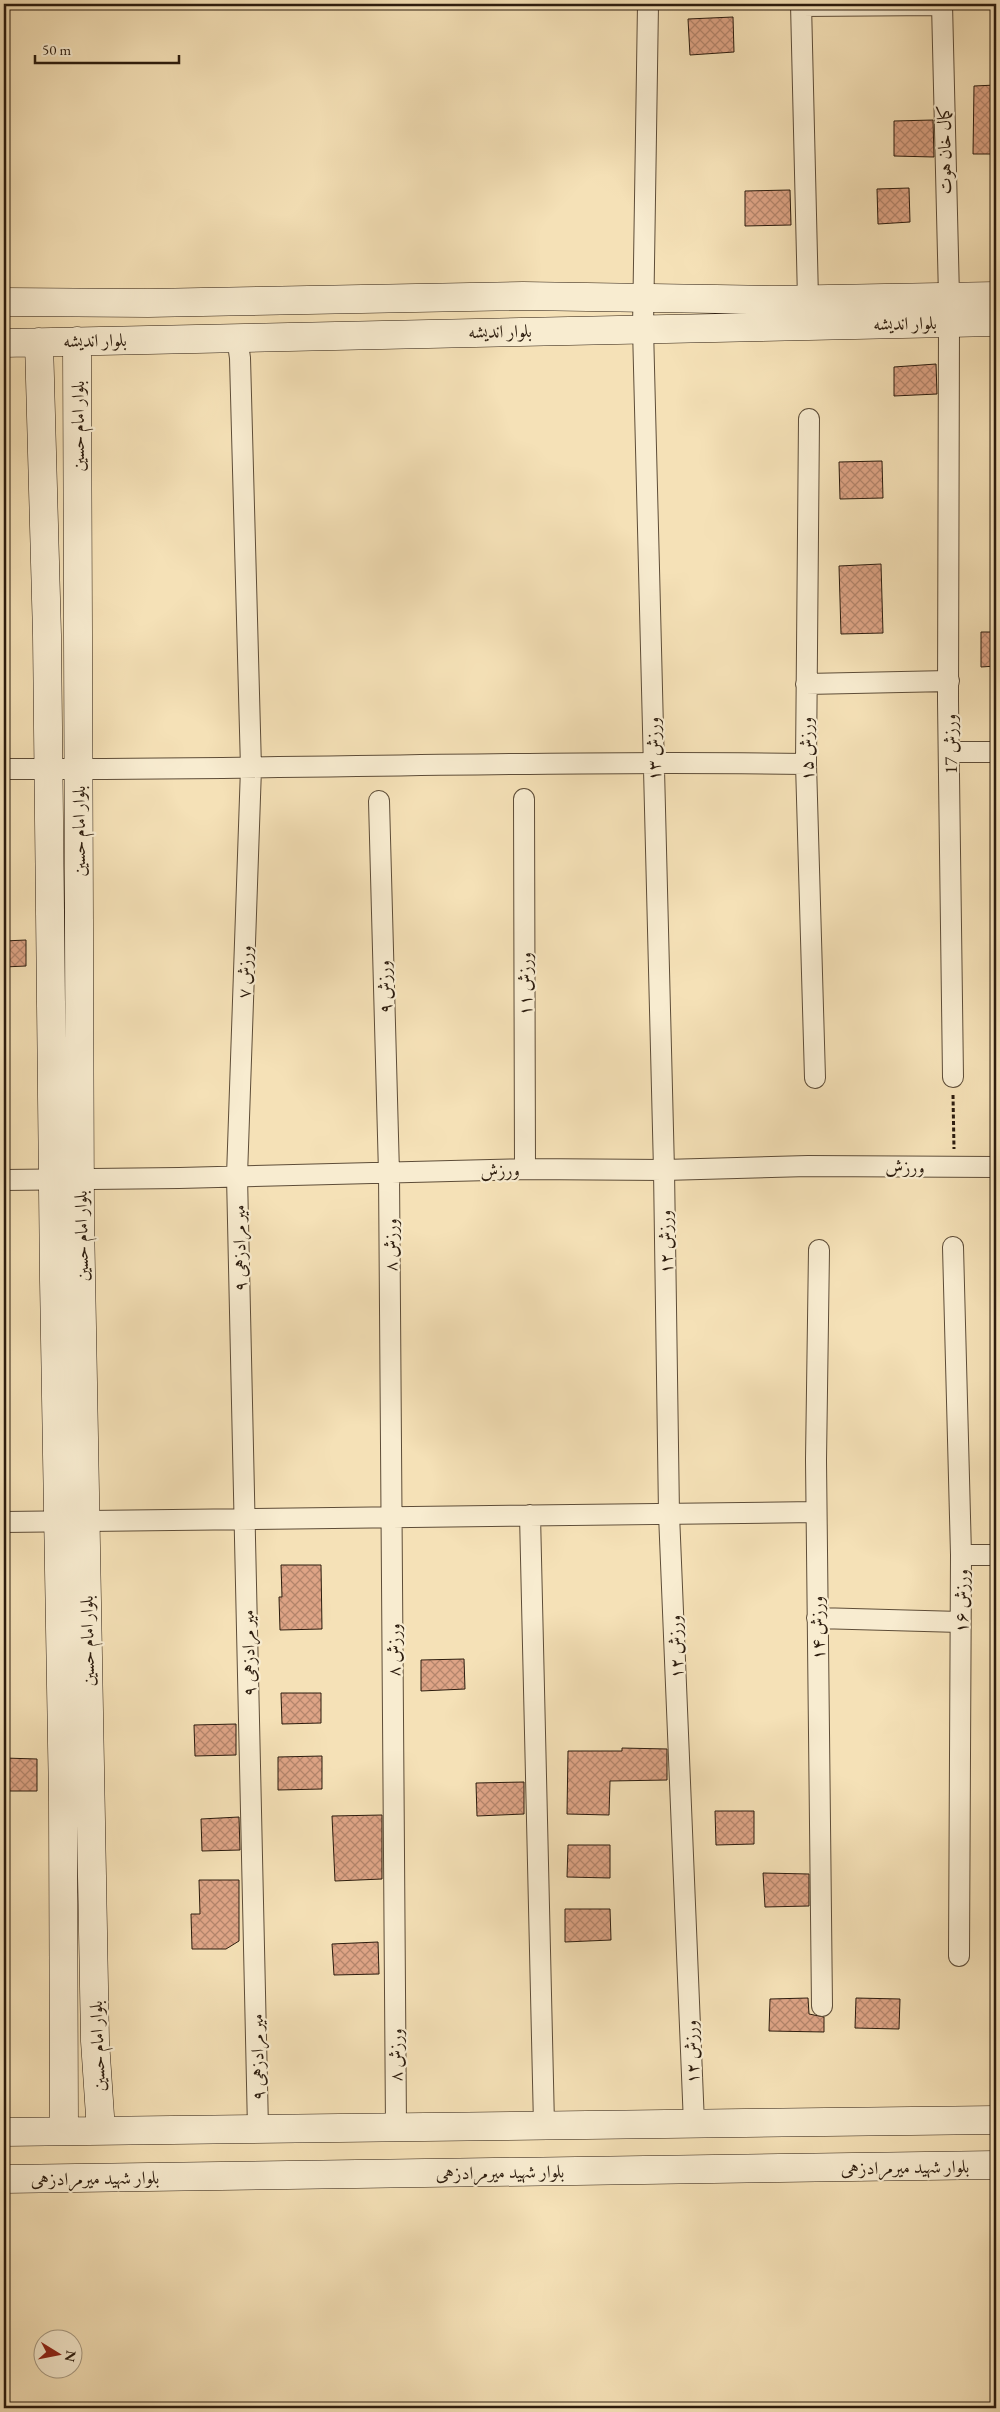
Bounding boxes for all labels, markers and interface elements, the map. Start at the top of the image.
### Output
scale bar [35,32,179,64]
text: 50 m [42,40,71,59]
street label: کمال خان هوت [932,105,956,195]
street label: بلوار اندیشه [873,311,937,335]
street label: بلوار اندیشه [468,319,532,343]
street label: بلوار اندیشه [63,328,127,352]
street label: بلوار امام حسین [66,381,94,471]
street label: ورزش 17 [938,714,962,774]
street label: ورزش ۱۳ [641,717,665,781]
street label: ورزش ۱۵ [794,717,818,781]
street label: بلوار امام حسین [67,786,95,876]
street label: ورزش ۷ [232,945,256,999]
street label: ورزش ۱۱ [513,952,536,1016]
street label: ورزش ۹ [372,960,396,1014]
street label: ورزش [885,1155,925,1178]
street label: ورزش [480,1158,520,1182]
street label: بلوار امام حسین [69,1190,98,1282]
street label: میر مرادزهی ۹ [227,1204,253,1292]
street label: ورزش ۱۲ [653,1210,677,1274]
street label: ورزش ۸ [379,1218,402,1272]
street label: ورزش ۱۶ [949,1569,973,1633]
street label: بلوار امام حسین [75,1595,104,1687]
street label: ورزش ۱۴ [805,1596,829,1660]
street label: میر مرادزهی ۹ [236,1609,262,1697]
street label: ورزش ۱۲ [662,1615,688,1679]
street label: ورزش ۸ [382,1623,405,1677]
street label: بلوار امام حسین [84,2000,115,2092]
street label: میر مرادزهی ۹ [245,2013,271,2101]
street label: ورزش ۱۲ [678,2020,704,2084]
street label: ورزش ۸ [384,2028,407,2082]
street label: بلوار شهید میرمرادزهی [840,2154,970,2182]
street label: بلوار شهید میرمرادزهی [435,2159,565,2187]
street label: بلوار شهید میرمرادزهی [30,2165,160,2193]
north arrow [32,2330,82,2380]
text: N [61,2349,81,2364]

